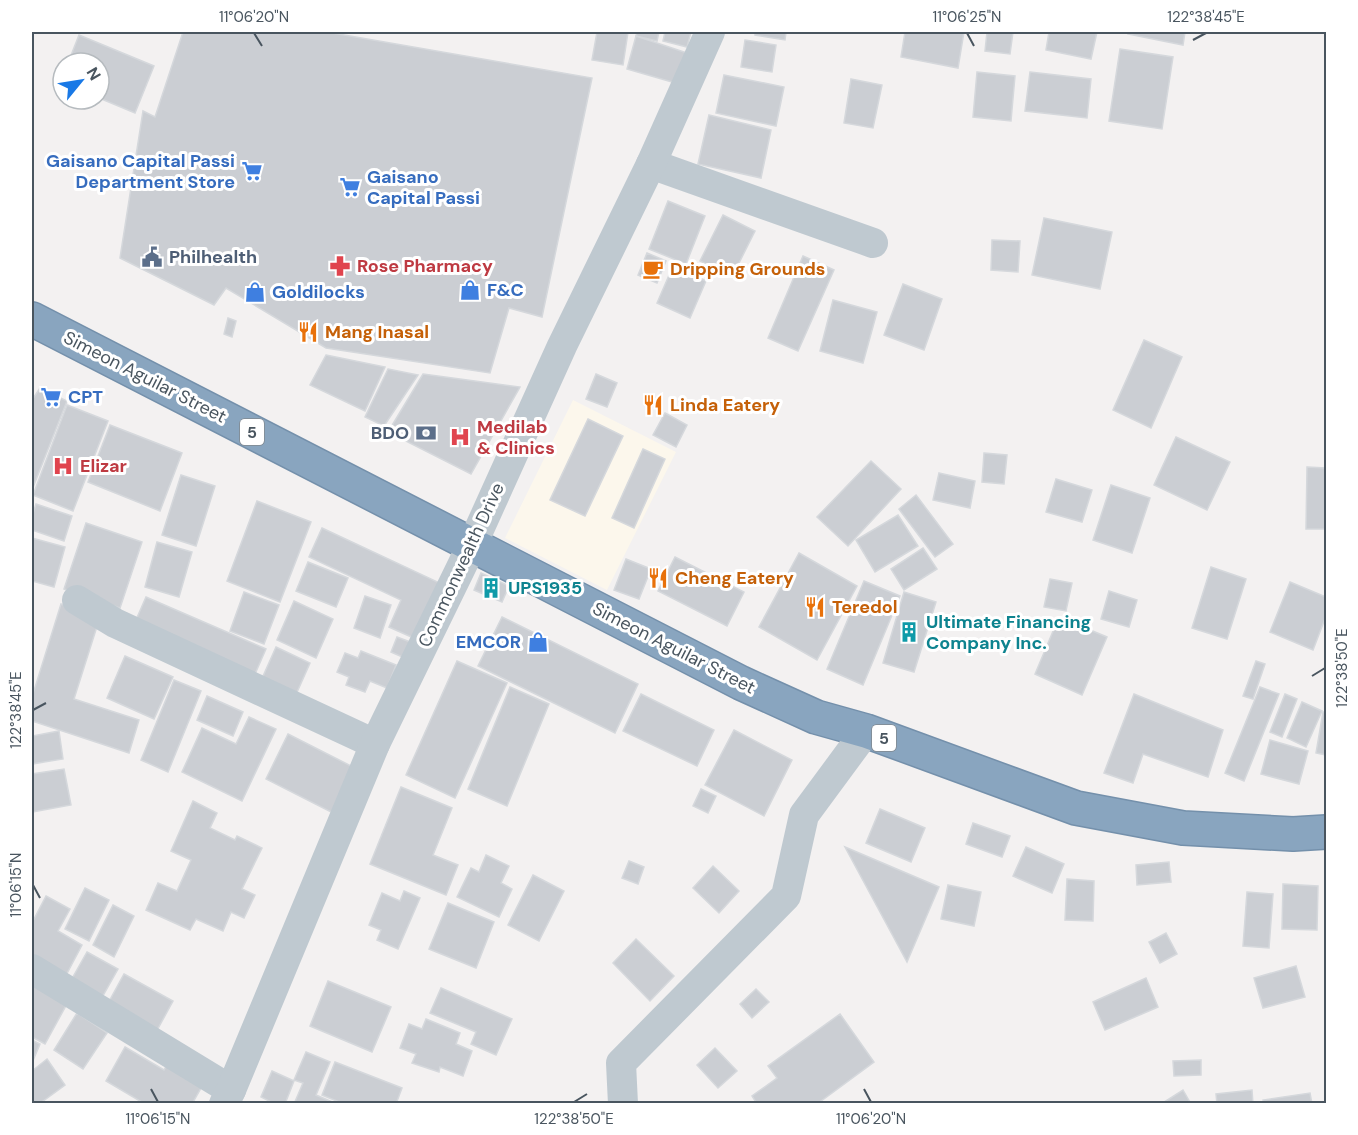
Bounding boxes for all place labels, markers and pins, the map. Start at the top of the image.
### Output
place label: Gaisano Capital Passi Department Store [46,149,235,194]
supermarket icon: Gaisano Capital Passi Department Store [240,159,264,183]
place label: Gaisano Capital Passi [367,165,480,210]
supermarket icon: Gaisano Capital Passi [338,175,362,199]
public building icon: Philhealth [140,245,164,269]
place label: Philhealth [169,245,257,269]
pharmacy icon: Rose Pharmacy [328,254,352,278]
place label: Rose Pharmacy [357,254,493,278]
cafe icon: Dripping Grounds [641,257,665,281]
place label: Dripping Grounds [670,257,825,281]
shop icon: F&C [458,278,482,302]
place label: F&C [487,278,524,302]
shop icon: Goldilocks [243,280,267,304]
place label: Goldilocks [272,280,365,304]
restaurant icon: Mang Inasal [296,320,320,344]
place label: Mang Inasal [325,320,429,344]
supermarket icon: CPT [39,385,63,409]
place label: CPT [68,385,103,409]
restaurant icon: Linda Eatery [641,393,665,417]
place label: Linda Eatery [670,393,780,417]
place label: Medilab & Clinics [477,415,555,460]
place label: BDO [371,421,409,445]
bank icon: BDO [414,421,438,445]
hospital icon: Medilab & Clinics [448,425,472,449]
hospital icon: Elizar [51,454,75,478]
place label: Elizar [80,454,127,478]
restaurant icon: Cheng Eatery [646,566,670,590]
place label: Cheng Eatery [675,566,794,590]
building icon: UPS1935 [479,576,503,600]
place label: UPS1935 [508,576,582,600]
restaurant icon: Teredol [803,595,827,619]
place label: Teredol [832,595,898,619]
place label: Ultimate Financing Company Inc. [926,610,1091,655]
building icon: Ultimate Financing Company Inc. [897,620,921,644]
place label: EMCOR [456,630,521,654]
shop icon: EMCOR [526,630,550,654]

